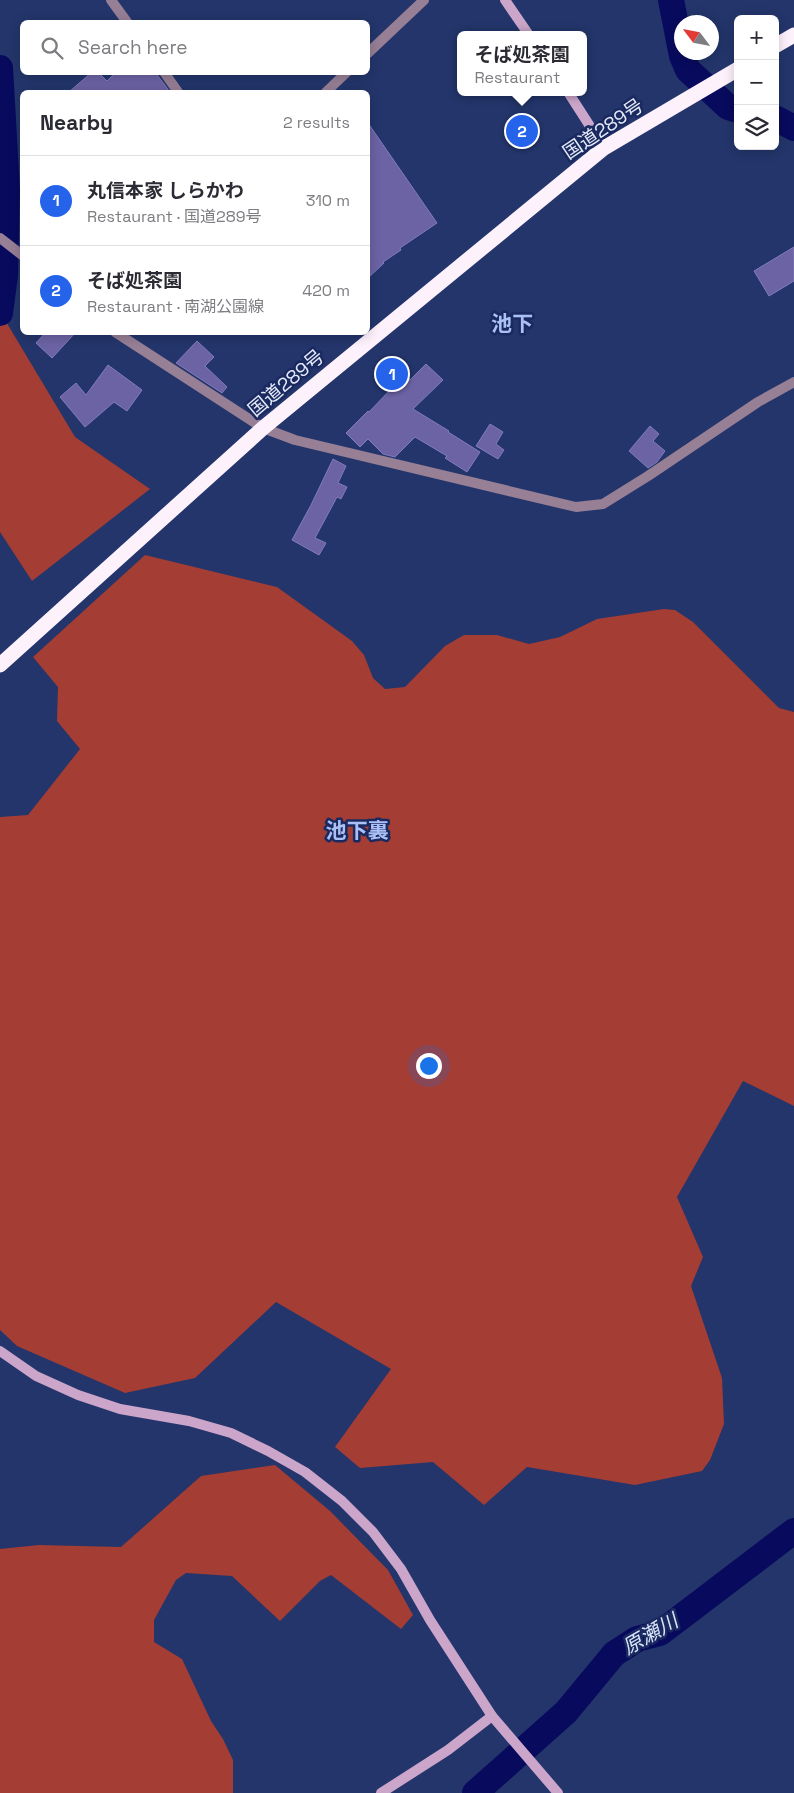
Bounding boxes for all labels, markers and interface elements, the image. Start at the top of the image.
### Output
north arrow [674,15,719,60]
map controls [734,15,779,150]
button: + [734,15,779,60]
search box [20,20,370,75]
popup [457,31,587,96]
icon: search [38,34,66,62]
text: Search here [78,35,188,60]
text: そば処茶園 [474,42,570,67]
button: − [734,60,779,105]
text: Restaurant [474,67,560,88]
street label: 国道289号 [558,93,648,165]
button: layers [734,105,779,150]
text: Nearby [40,109,113,136]
text: 2 results [283,112,350,133]
pin: 2 [506,112,538,150]
text: 丸信本家 しらかわ [87,178,244,203]
text: 1 [52,190,60,211]
text: 310 m [306,190,350,211]
text: Restaurant · 国道289号 [87,206,261,227]
text: そば処茶園 [87,268,182,293]
text: 2 [51,280,61,301]
text: 420 m [302,280,350,301]
text: Restaurant · 南湖公園線 [87,296,264,317]
district label: 池下 [491,310,533,337]
street label: 国道289号 [243,344,329,422]
pin: 1 [376,355,408,393]
district label: 池下裏 [326,817,389,844]
your location [416,1053,442,1079]
water label: 原瀬川 [618,1607,684,1660]

